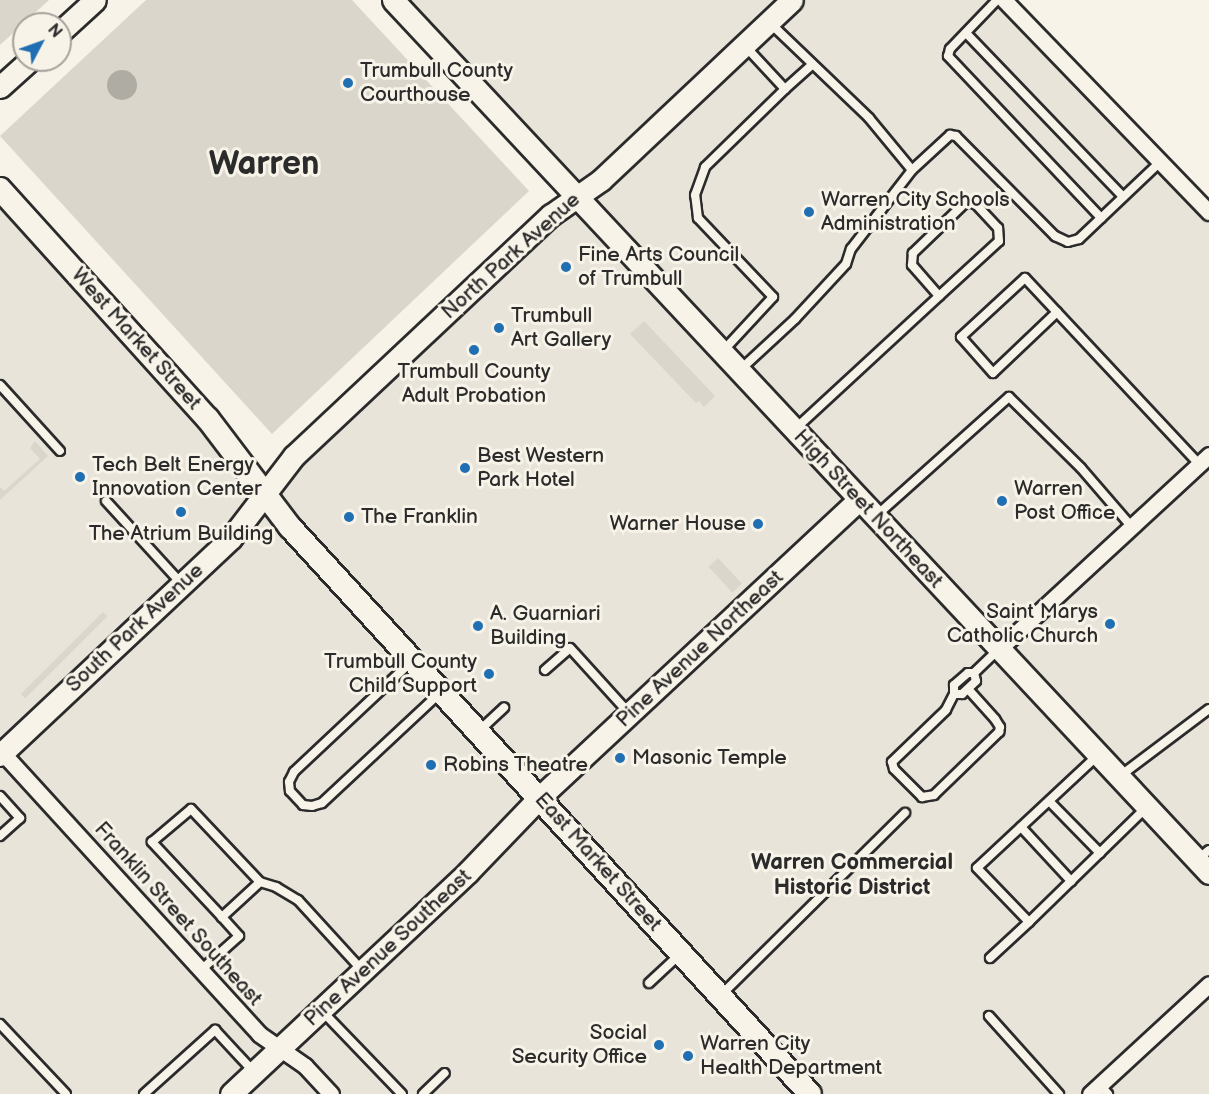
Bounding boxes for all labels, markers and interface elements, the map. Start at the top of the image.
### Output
north arrow [12,12,72,72]
text: N [43,20,66,42]
place label: Trumbull County Courthouse [360,58,513,108]
marker: Trumbull County Courthouse [341,76,355,90]
district label: Warren [209,145,319,185]
street label: North Park Avenue [437,187,585,325]
place label: Warren City Schools Administration [821,187,1011,237]
marker: Warren City Schools Administration [802,205,816,219]
place label: Fine Arts Council of Trumbull [578,242,739,292]
marker: Fine Arts Council of Trumbull [559,260,573,274]
street label: West Market Street [66,263,206,415]
place label: Trumbull Art Gallery [511,303,611,353]
marker: Trumbull Art Gallery [492,321,506,335]
marker: Trumbull County Adult Probation [467,343,481,357]
place label: Trumbull County Adult Probation [398,359,550,409]
street label: High Street Northeast [788,424,948,594]
place label: Best Western Park Hotel [477,443,605,493]
place label: Tech Belt Energy Innovation Center [92,452,262,502]
marker: Best Western Park Hotel [458,461,472,475]
marker: Tech Belt Energy Innovation Center [73,470,87,484]
place label: Warren Post Office [1014,476,1115,526]
marker: Warren Post Office [995,494,1009,508]
place label: The Franklin [361,504,478,530]
marker: The Atrium Building [174,505,188,519]
marker: The Franklin [342,510,356,524]
place label: Warner House [609,511,746,537]
marker: Warner House [751,517,765,531]
place label: The Atrium Building [89,521,273,547]
street label: South Park Avenue [61,558,209,698]
street label: Pine Avenue Northeast [611,565,789,733]
place label: Saint Marys Catholic Church [947,599,1098,649]
place label: A. Guarniari Building [490,601,601,651]
marker: Saint Marys Catholic Church [1103,617,1117,631]
marker: A. Guarniari Building [471,619,485,633]
place label: Trumbull County Child Support [324,649,477,699]
marker: Trumbull County Child Support [482,667,496,681]
place label: Masonic Temple [632,745,787,771]
marker: Masonic Temple [613,751,627,765]
place label: Robins Theatre [443,752,589,778]
marker: Robins Theatre [424,758,438,772]
street label: East Market Street [529,787,667,937]
street label: Franklin Street Southeast [89,817,267,1011]
district label: Warren Commercial Historic District [751,849,953,900]
street label: Pine Avenue Southeast [299,864,477,1032]
place label: Social Security Office [510,1020,647,1070]
place label: Warren City Health Department [700,1031,882,1081]
marker: Social Security Office [652,1038,666,1052]
marker: Warren City Health Department [681,1049,695,1063]

